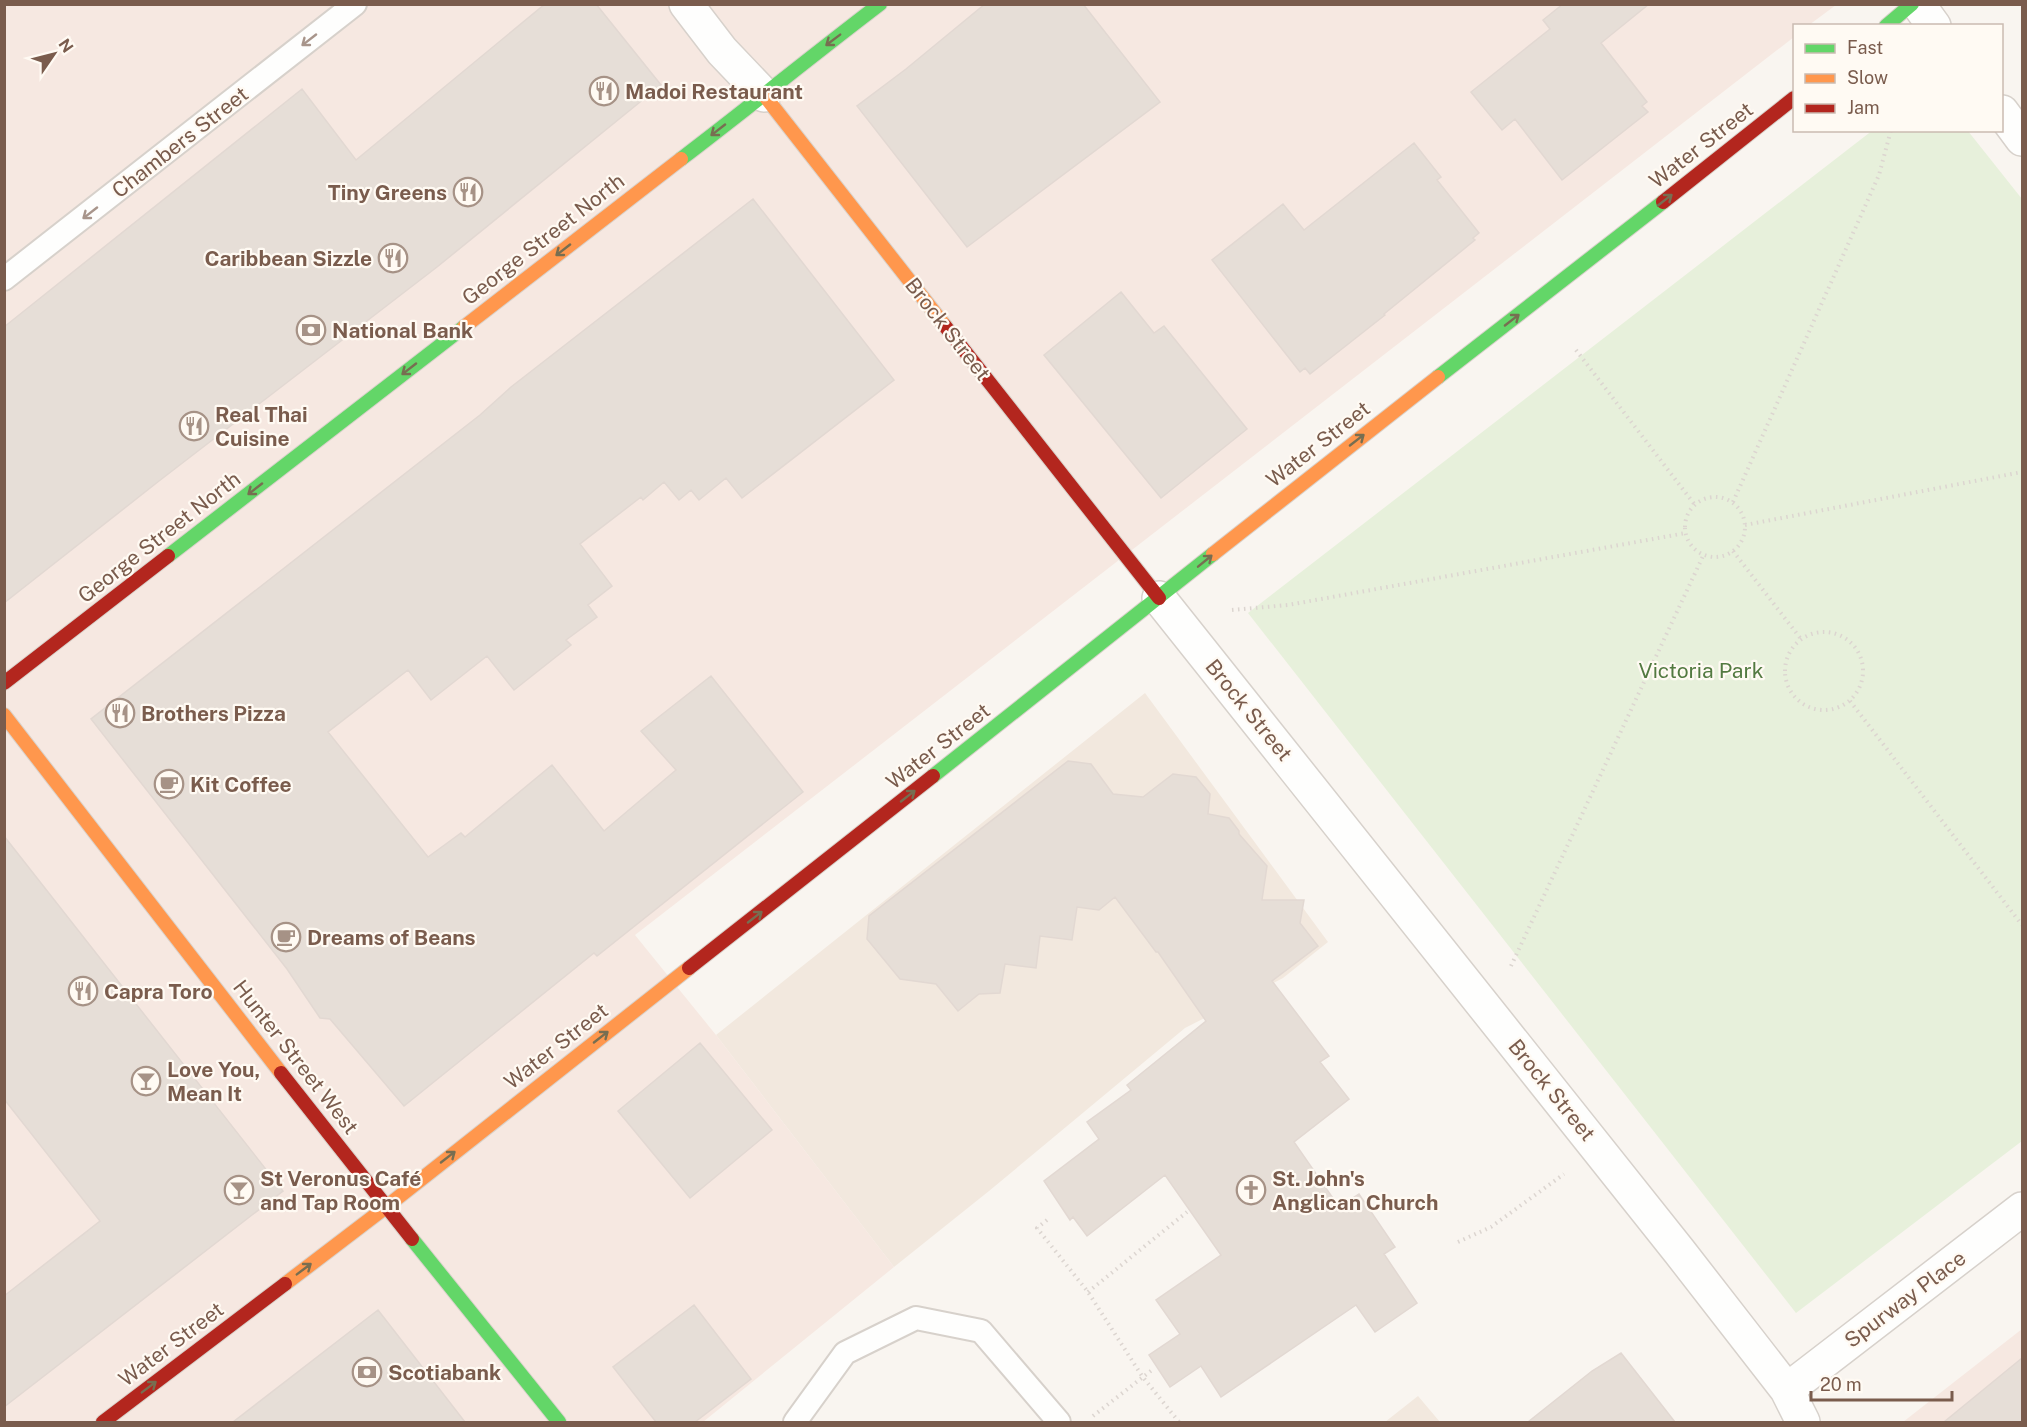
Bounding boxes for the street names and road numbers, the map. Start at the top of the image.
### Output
street label: Chambers Street [107,81,253,203]
street label: Water Street [1644,97,1758,193]
street label: George Street North [457,168,629,310]
street label: Brock Street [900,273,996,385]
street label: Water Street [1261,396,1375,492]
street label: George Street North [73,466,245,608]
street label: Brock Street [1200,654,1298,766]
street label: Water Street [881,698,995,794]
street label: Hunter Street West [228,975,364,1139]
street label: Water Street [499,998,613,1094]
street label: Brock Street [1503,1034,1601,1146]
street label: Spurway Place [1839,1245,1971,1353]
street label: Water Street [114,1296,228,1392]

